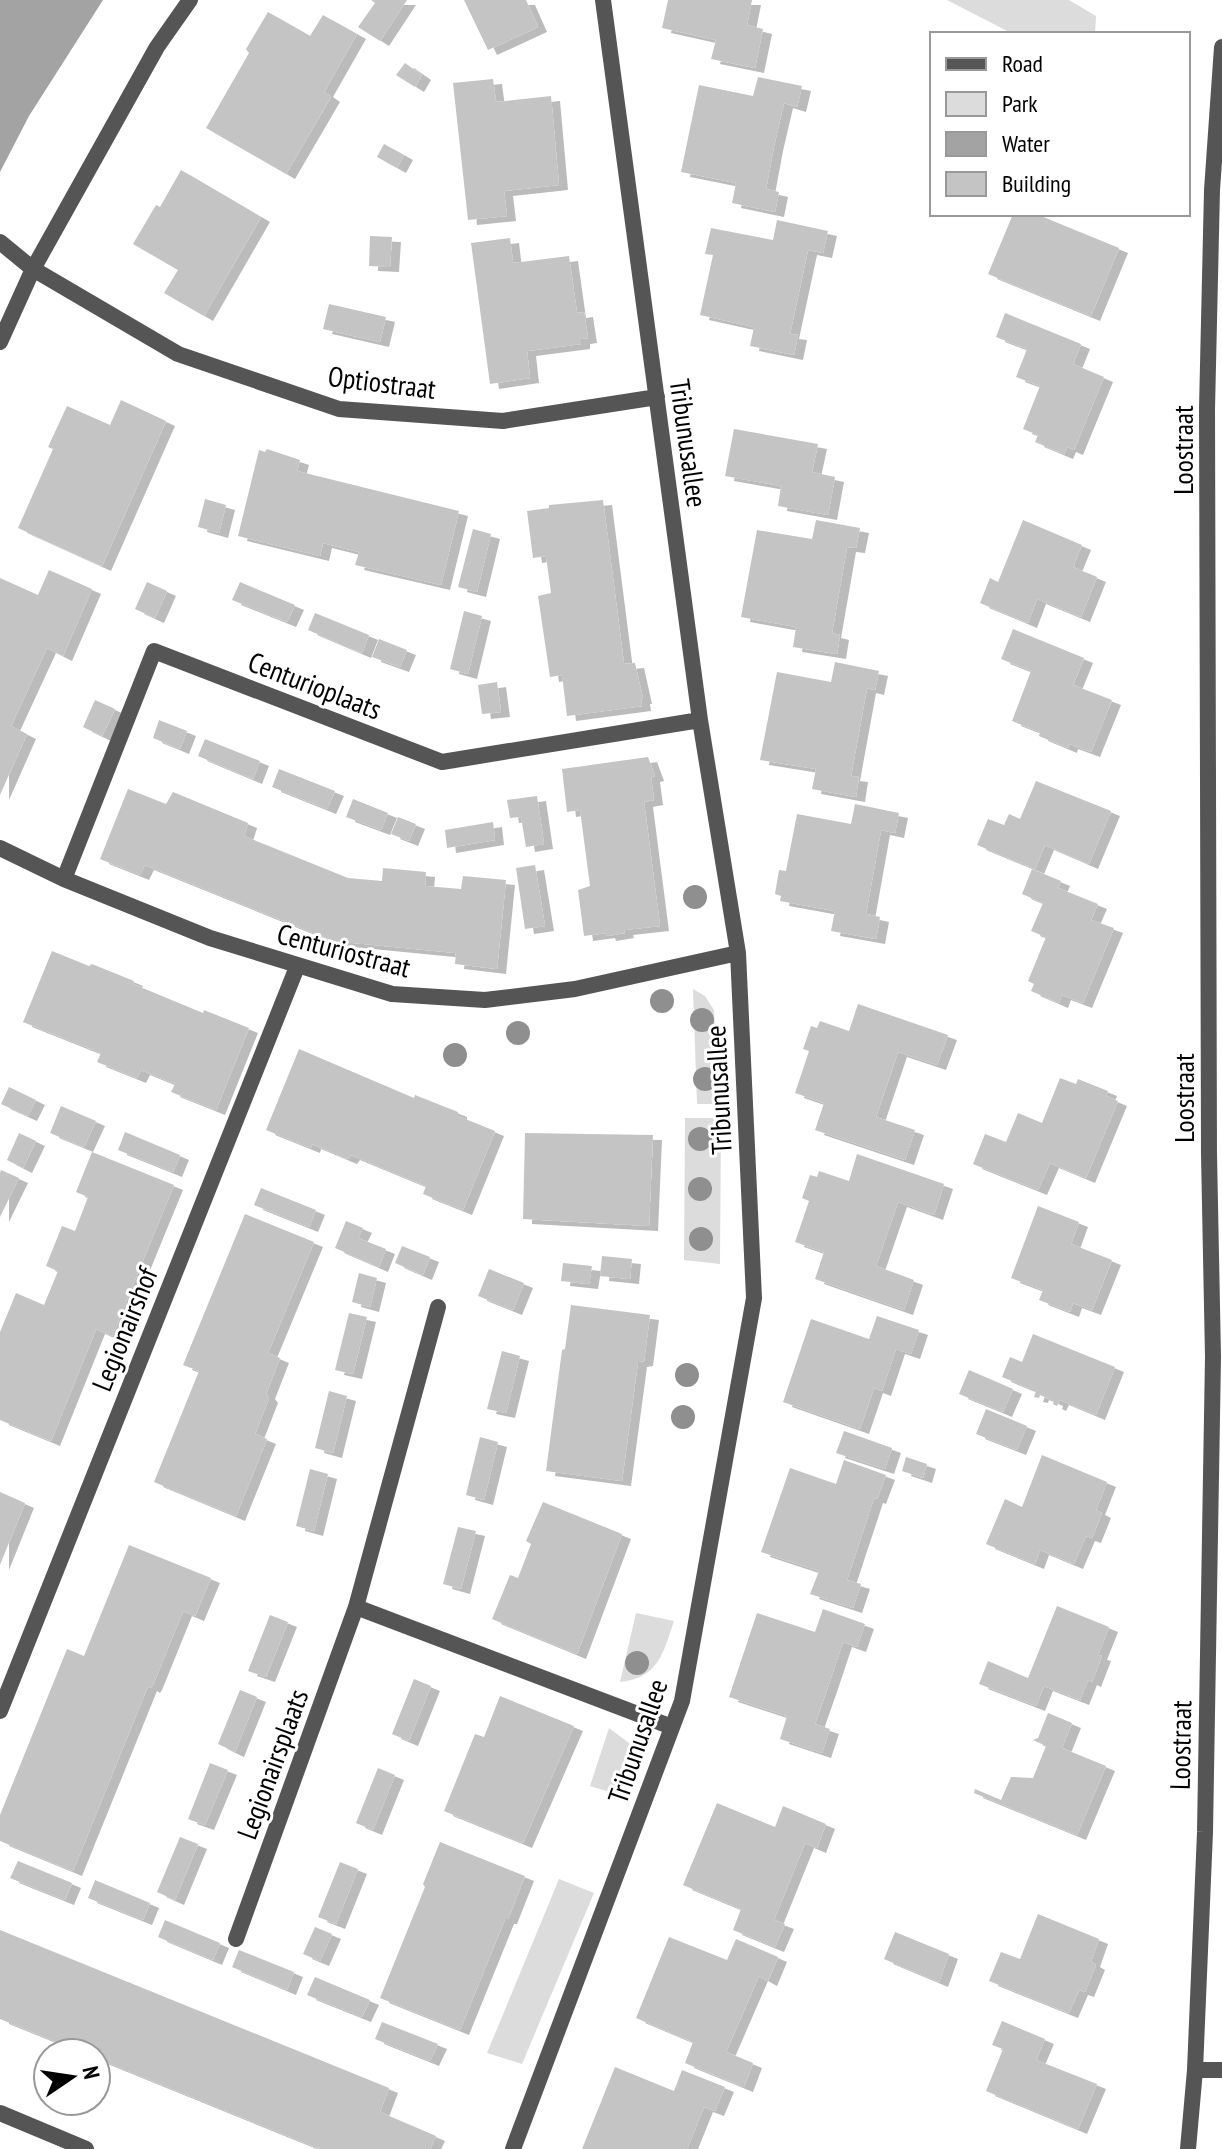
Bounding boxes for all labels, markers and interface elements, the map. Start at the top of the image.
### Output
legend [930,32,1190,216]
text: Road [1002,48,1043,79]
text: Park [1002,88,1038,119]
text: Water [1002,128,1050,159]
text: Building [1002,168,1071,199]
street label: Optiostraat [326,357,438,407]
street label: Tribunusallee [662,376,716,510]
street label: Loostraat [1164,405,1201,495]
street label: Centurioplaats [243,643,387,727]
street label: Centuriostraat [273,914,415,986]
street label: Tribunusallee [696,1024,740,1156]
street label: Loostraat [1165,1053,1202,1143]
street label: Legionairshof [82,1260,166,1396]
street label: Tribunusallee [598,1674,676,1808]
street label: Legionairsplaats [228,1684,316,1844]
street label: Loostraat [1161,1700,1199,1790]
north arrow [32,2037,112,2117]
text: N [77,2064,106,2081]

